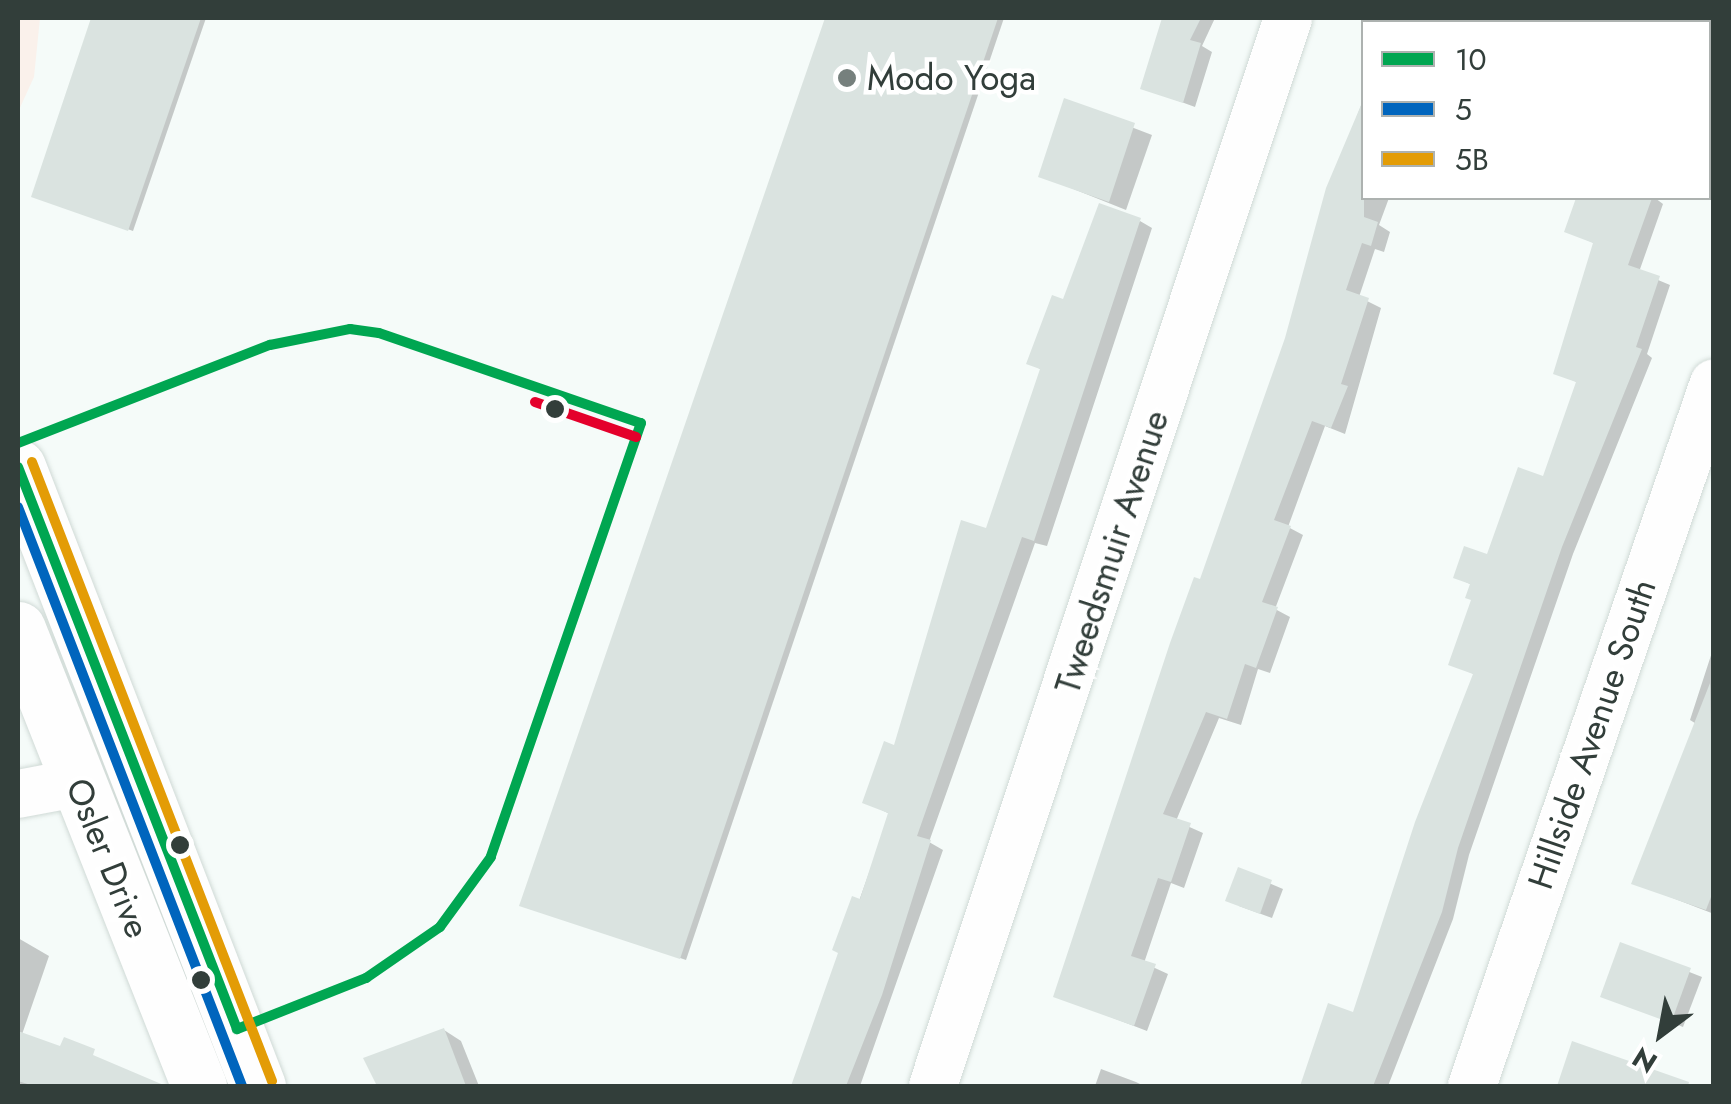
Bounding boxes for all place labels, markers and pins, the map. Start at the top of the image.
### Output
place label: Modo Yoga [867,57,1036,99]
marker: Modo Yoga [836,67,858,89]
unlabelled marker [545,399,565,419]
unlabelled marker [170,835,190,855]
unlabelled marker [191,970,211,990]

